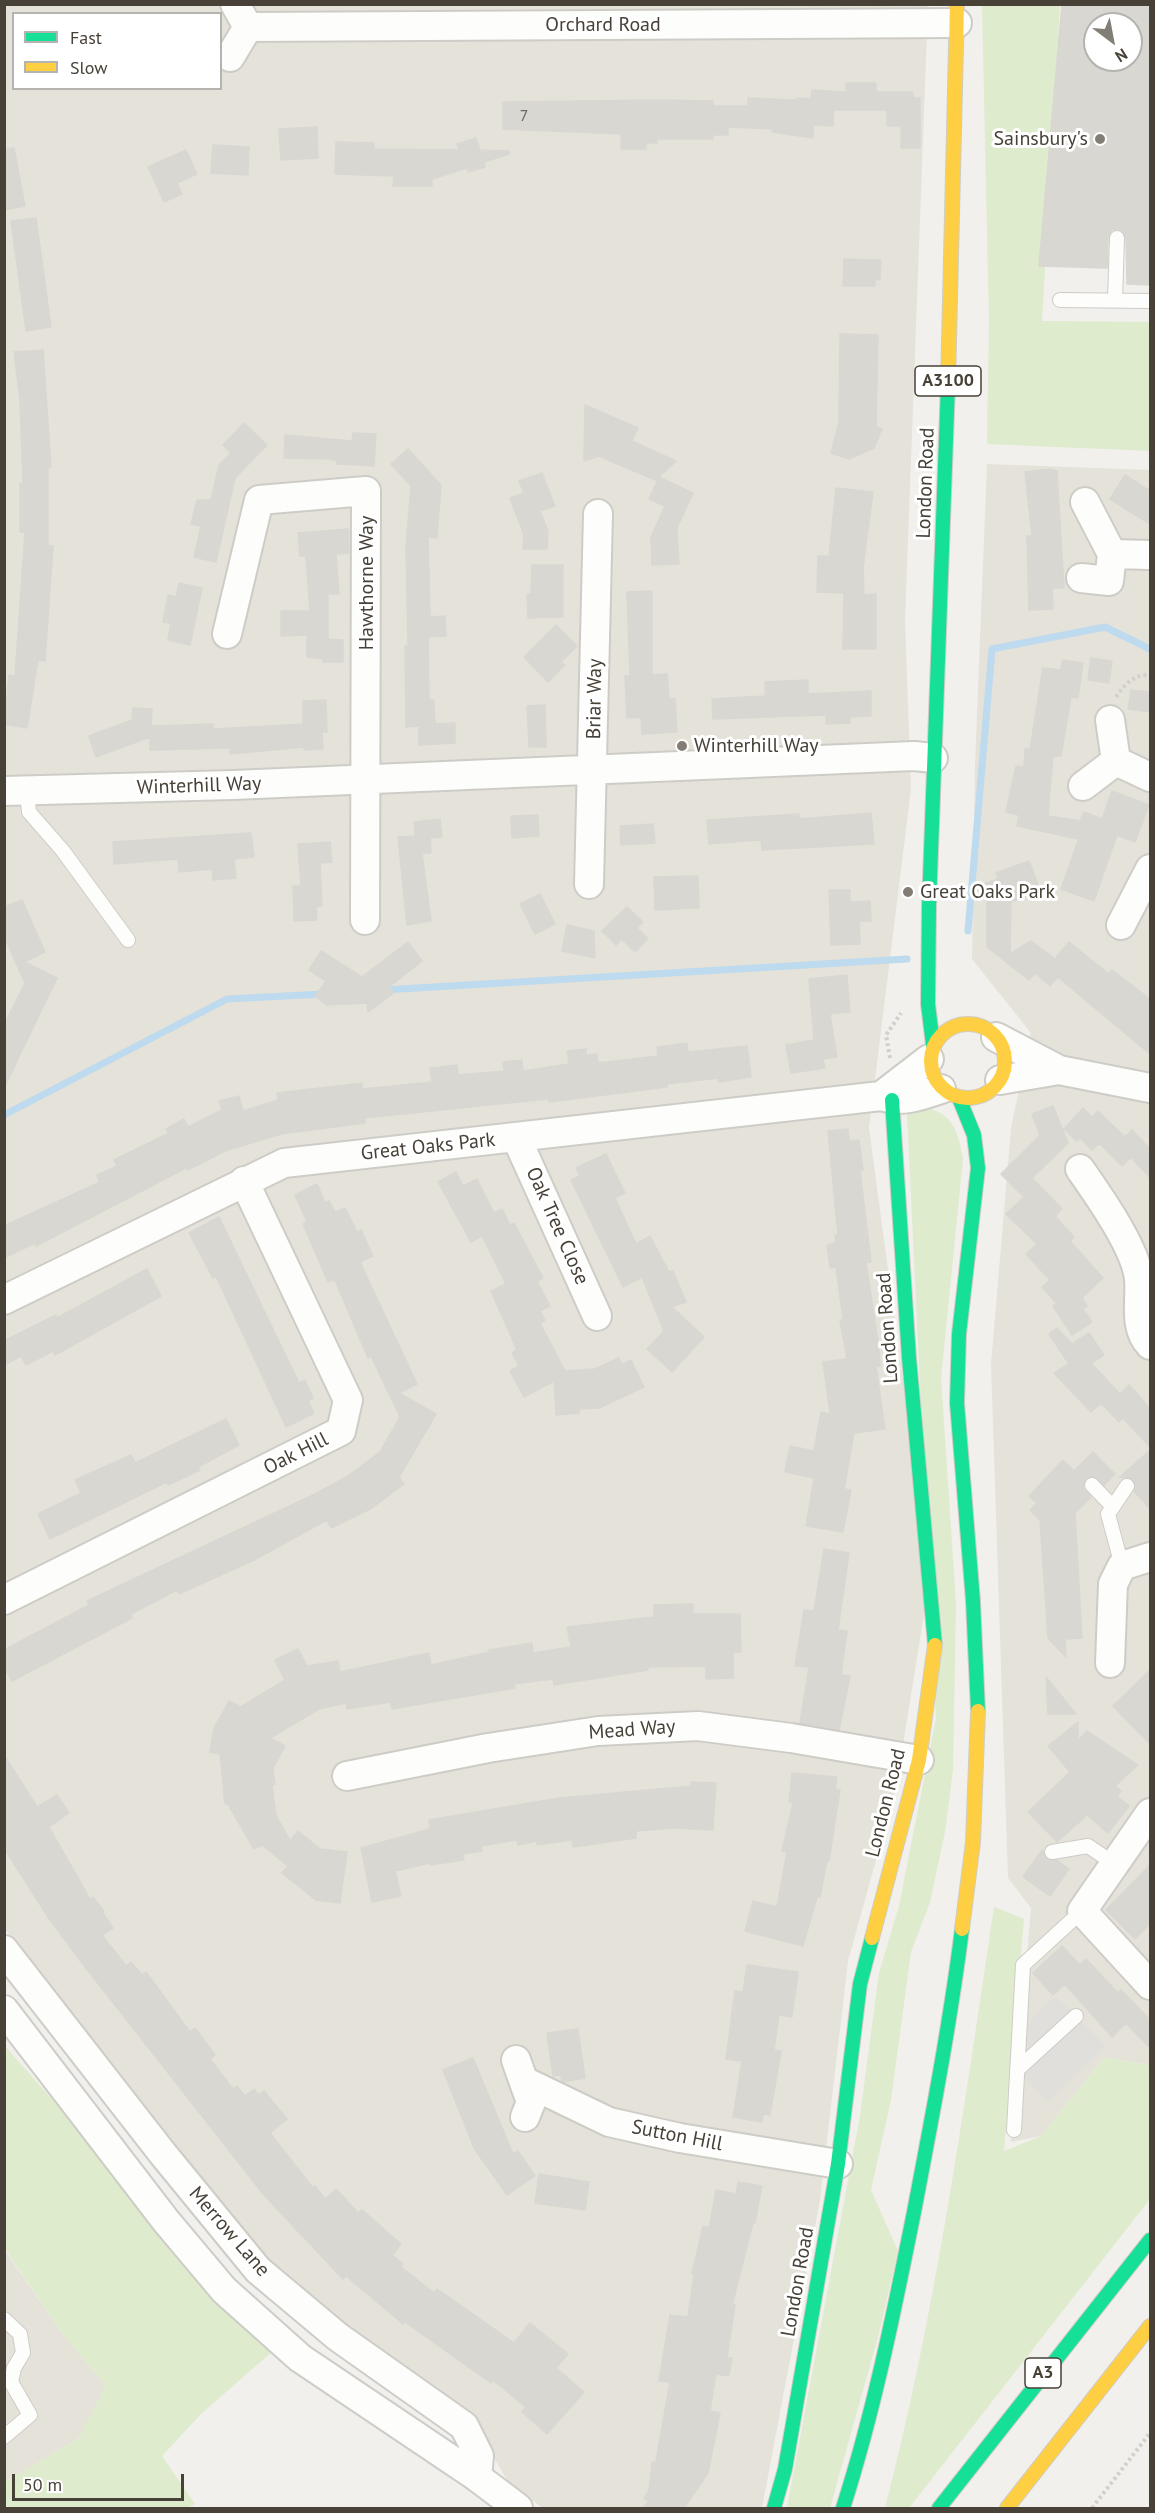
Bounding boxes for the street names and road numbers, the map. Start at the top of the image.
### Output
street label: Orchard Road [545,13,661,37]
road number: A3100 [915,366,981,396]
street label: London Road [912,427,940,539]
street label: Hawthorne Way [355,516,379,650]
street label: Briar Way [582,658,608,740]
street label: Winterhill Way [136,772,262,800]
street label: Great Oaks Park [360,1128,496,1166]
street label: Oak Tree Close [520,1163,594,1289]
street label: London Road [872,1272,904,1384]
street label: Oak Hill [260,1428,332,1480]
street label: Mead Way [588,1715,676,1745]
street label: London Road [861,1746,911,1860]
street label: Sutton Hill [629,2115,725,2157]
street label: Merrow Lane [184,2182,274,2282]
street label: London Road [777,2225,819,2339]
road number: A3 [1025,2358,1061,2388]

